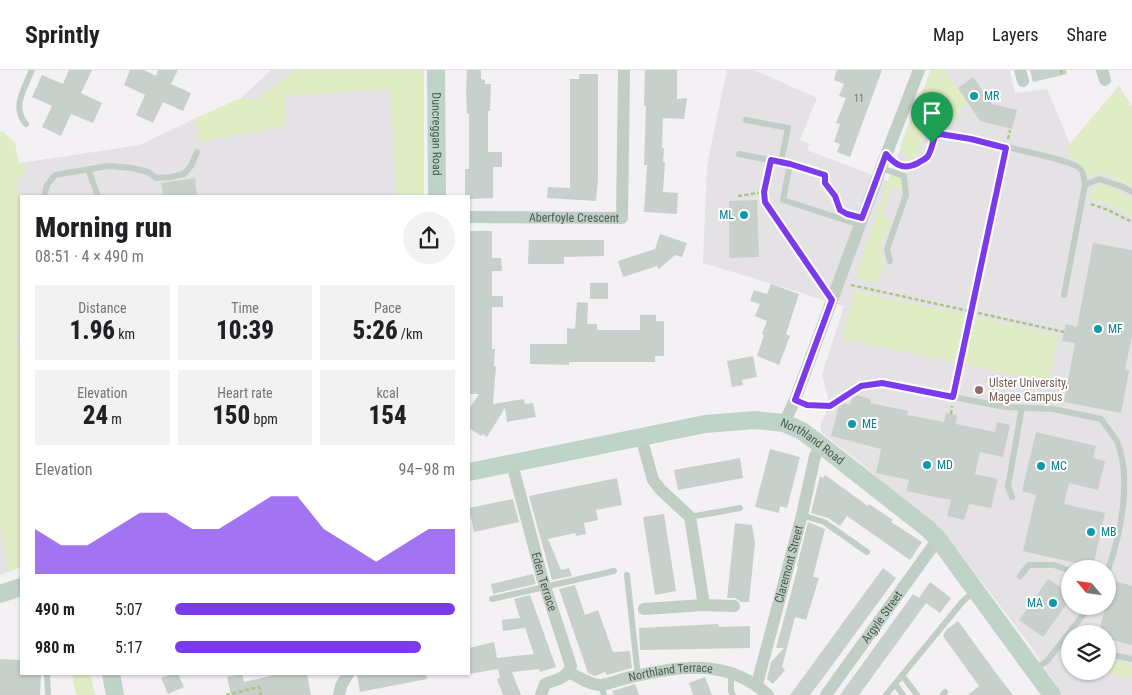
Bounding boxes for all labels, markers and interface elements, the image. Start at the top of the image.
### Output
text: Sprintly [25,21,100,49]
text: Map [933,24,964,45]
text: Layers [992,24,1039,45]
text: Share [1067,24,1107,45]
place label: MR [984,89,1000,103]
marker: MR [968,90,980,102]
street label: Duncreggan Road [429,92,444,176]
pin [911,92,953,143]
house number: 11 [854,93,864,104]
icon: arrive [918,99,946,127]
place label: ML [719,208,734,222]
marker: ML [738,209,750,221]
street label: Aberfoyle Crescent [529,210,620,225]
text: Morning run [35,211,172,244]
button: share [403,212,455,264]
text: 08:51 · 4 × 490 m [35,247,144,266]
text: Distance [78,300,126,316]
text: Time [231,300,259,316]
text: Pace [374,300,401,316]
text: 1.96 [70,316,115,345]
text: 10:39 [216,316,274,345]
text: 5:26 [352,316,398,345]
place label: MF [1108,322,1123,336]
marker: MF [1092,323,1104,335]
text: km [115,326,135,342]
text: /km [398,326,423,342]
place label: Ulster University, Magee Campus [989,376,1068,404]
marker: Ulster University, Magee Campus [973,384,985,396]
text: Elevation [77,385,128,401]
text: Heart rate [217,385,273,401]
text: kcal [376,385,399,401]
text: 24 [83,401,108,430]
text: 150 [212,401,250,430]
text: 154 [369,401,407,430]
text: m [108,411,122,427]
text: bpm [250,411,278,427]
street label: Northland Road [778,415,847,468]
place label: ME [862,417,877,431]
marker: ME [846,418,858,430]
place label: MD [937,458,953,472]
marker: MD [921,459,933,471]
place label: MC [1051,459,1067,473]
text: Elevation [35,460,93,479]
text: 94–98 m [399,460,455,479]
marker: MC [1035,460,1047,472]
street label: Claremont Street [772,523,806,605]
place label: MB [1101,525,1117,539]
marker: MB [1085,526,1097,538]
street label: Eden Terrace [529,551,560,613]
north arrow [1061,560,1116,615]
map controls [1061,560,1116,680]
street label: Argyle Street [859,588,906,646]
place label: MA [1027,596,1043,610]
marker: MA [1047,597,1059,609]
text: 490 m [35,600,75,619]
text: 5:07 [115,600,142,619]
button: layers [1061,625,1116,680]
text: 980 m [35,638,75,657]
text: 5:17 [115,638,142,657]
street label: Northland Terrace [627,661,714,684]

